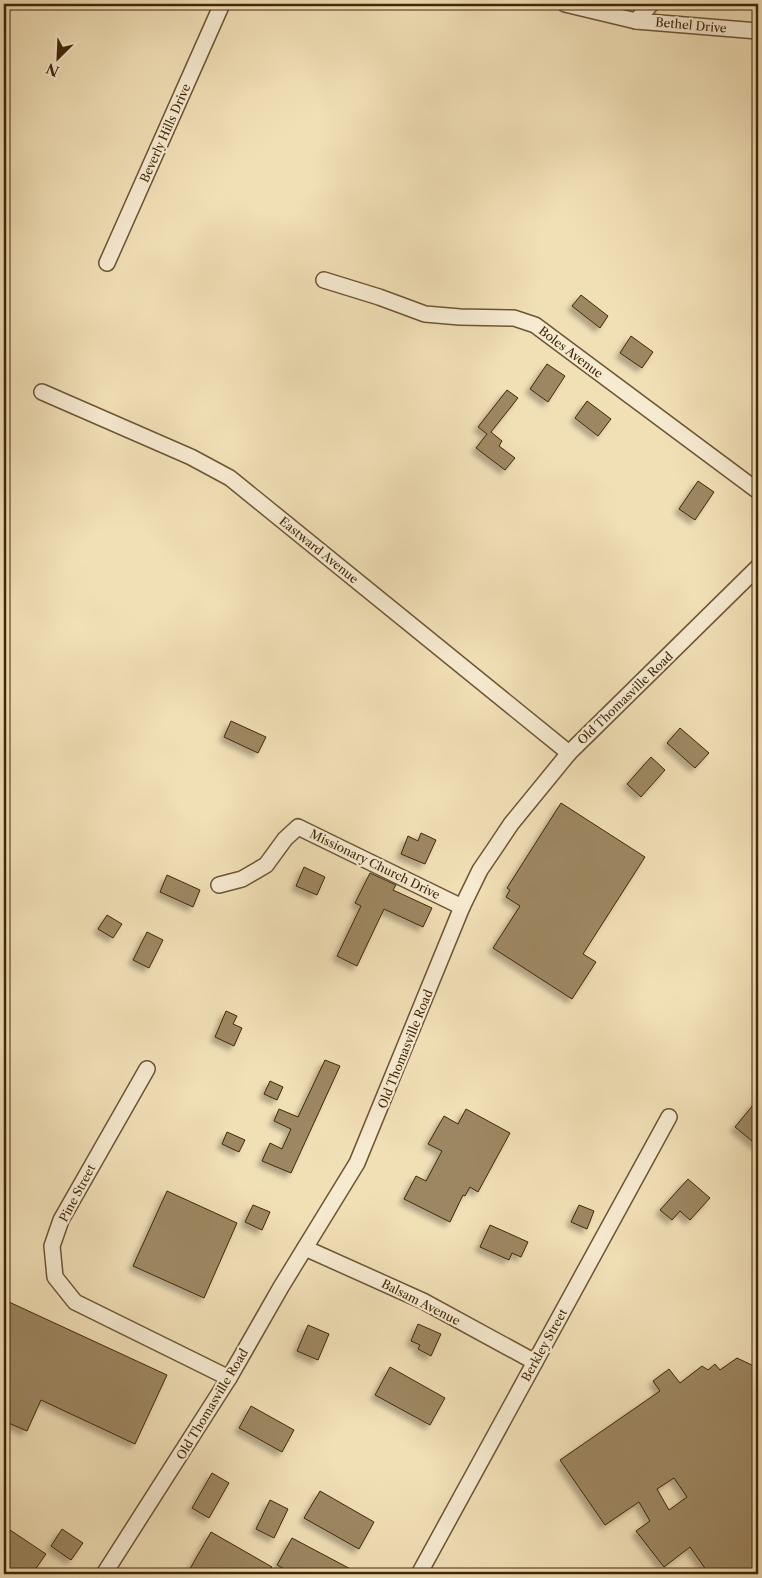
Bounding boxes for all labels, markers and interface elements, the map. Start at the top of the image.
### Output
street label: Bethel Drive [655,14,728,36]
north arrow [32,32,82,82]
text: N [43,59,62,81]
street label: Beverly Hills Drive [136,81,194,185]
street label: Boles Avenue [536,323,606,381]
street label: Eastward Avenue [276,513,362,587]
street label: Old Thomasville Road [574,648,676,748]
street label: Missionary Church Drive [308,826,443,902]
street label: Old Thomasville Road [374,987,436,1111]
street label: Pine Street [56,1161,99,1224]
street label: Balsam Avenue [379,1276,463,1328]
street label: Berkley Street [518,1305,570,1384]
street label: Old Thomasville Road [173,1345,251,1462]

